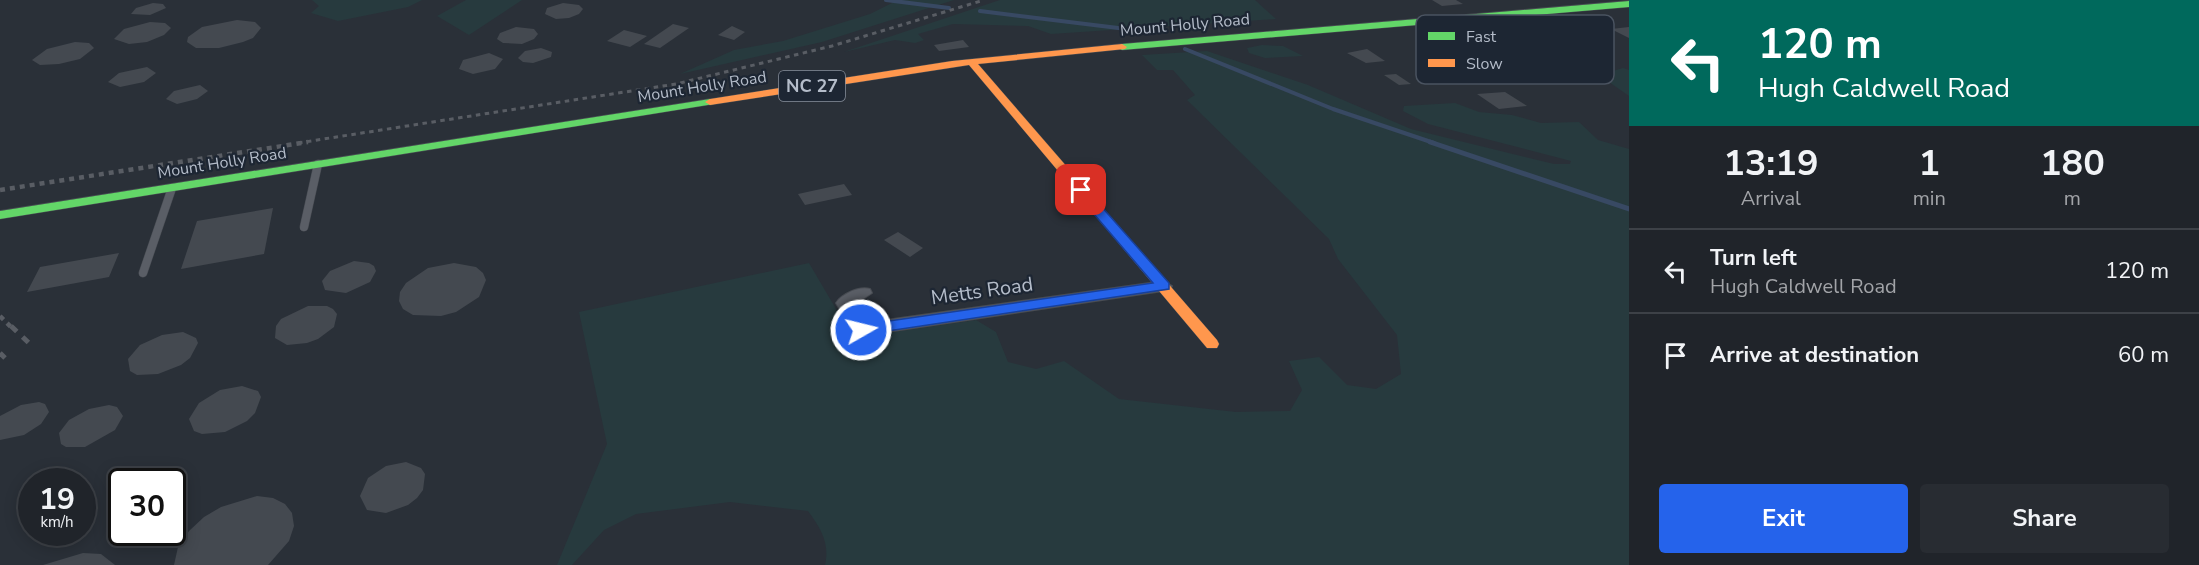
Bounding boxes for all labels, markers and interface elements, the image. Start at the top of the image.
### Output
street label: Mount Holly Road [1119,8,1251,42]
legend [1416,15,1614,84]
text: 120 m [1758,16,1882,73]
icon: left [1659,24,1737,102]
text: Fast [1466,26,1497,48]
text: Slow [1466,53,1503,75]
street label: Mount Holly Road [636,66,768,108]
text: Hugh Caldwell Road [1758,70,2010,107]
road number: NC 27 [779,71,845,101]
text: 13:19 [1723,139,1819,188]
text: 1 [1918,139,1940,188]
text: 180 [2040,139,2105,188]
street label: Mount Holly Road [156,142,288,184]
pin [1055,164,1106,215]
icon: arrive [1064,173,1097,206]
text: Arrival [1741,185,1801,212]
text: min [1913,185,1946,212]
text: m [2064,185,2081,212]
text: Turn left [1710,243,1797,273]
icon: left [1659,255,1692,288]
text: 120 m [2105,256,2169,286]
street label: Metts Road [929,270,1035,312]
text: Hugh Caldwell Road [1710,273,1897,300]
position arrow [829,298,893,362]
icon: arrive [1659,339,1692,372]
text: Arrive at destination [1710,340,1919,370]
text: 60 m [2118,340,2169,370]
speed limit sign: 30 [108,468,186,546]
text: 19 [39,479,75,520]
button: Exit [1659,484,1908,553]
button: Share [1920,484,2169,553]
text: km/h [40,512,74,532]

